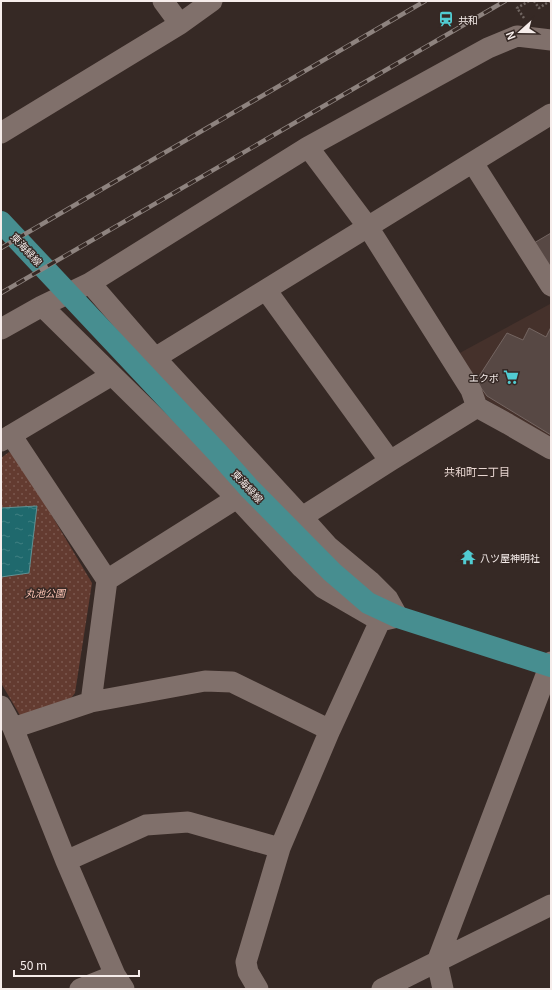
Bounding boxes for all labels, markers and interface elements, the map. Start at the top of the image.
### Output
station icon: 共和 [437,10,455,28]
place label: 共和 [458,12,478,27]
north arrow [500,12,540,52]
text: N [501,29,519,43]
street label: 東海緑線 [8,229,46,269]
supermarket icon: エクボ [502,368,520,386]
place label: エクボ [469,370,499,385]
district label: 共和町二丁目 [444,463,510,479]
street label: 東海緑線 [229,466,267,506]
temple icon: 八ツ屋神明社 [459,548,477,566]
place label: 八ツ屋神明社 [480,550,540,565]
park label: 丸池公園 [25,585,67,600]
scale bar [14,952,139,978]
text: 50 m [20,956,47,973]

